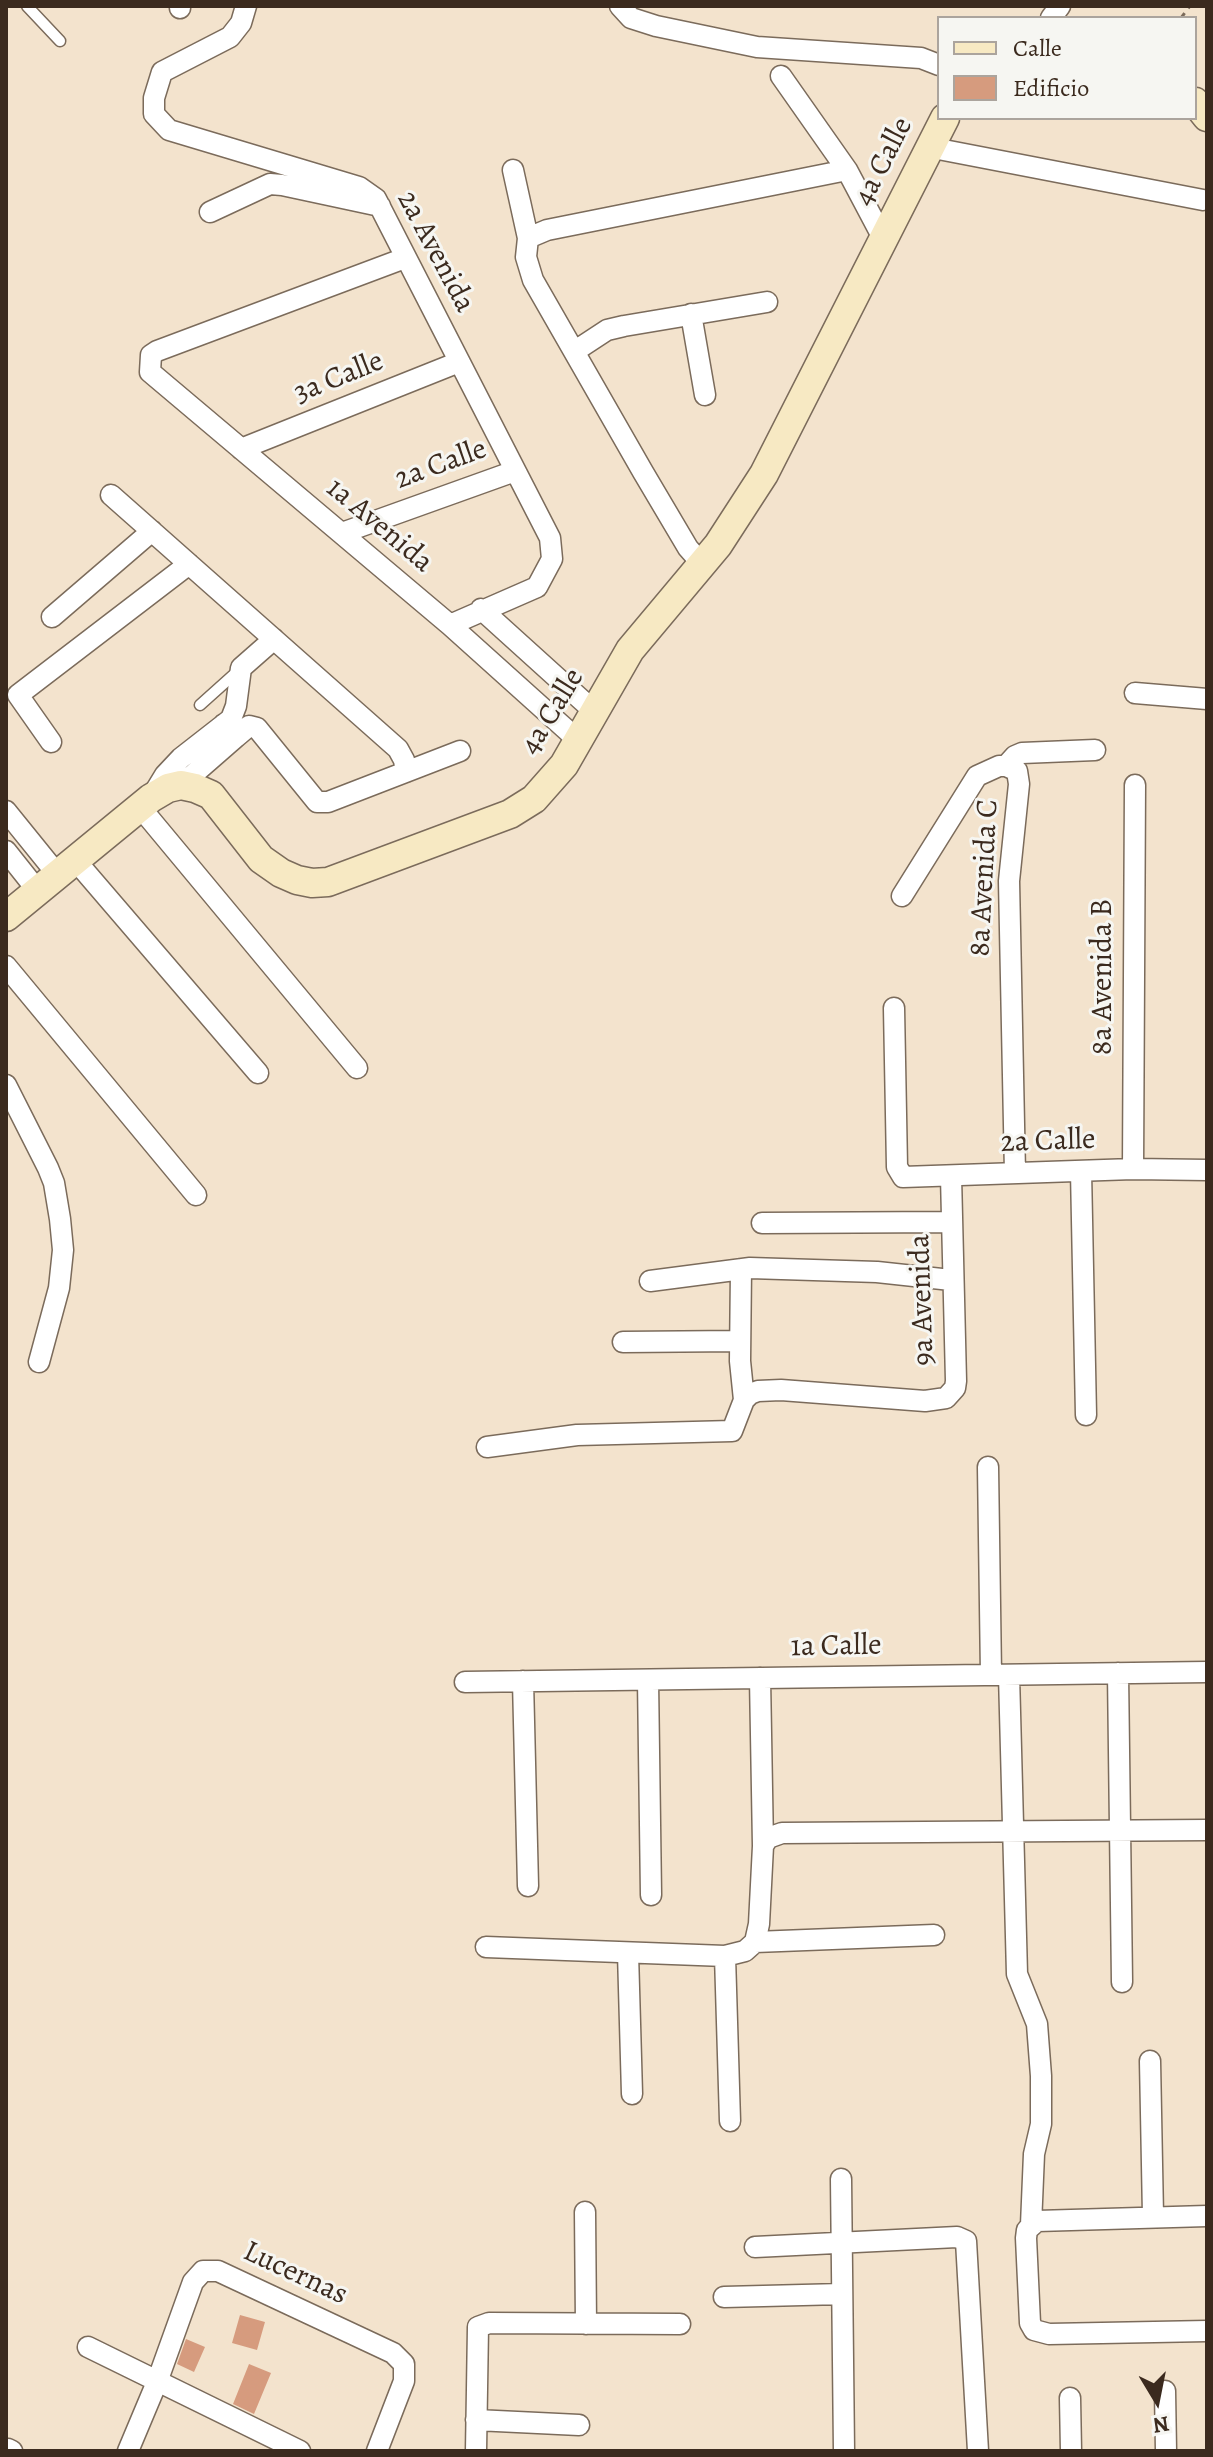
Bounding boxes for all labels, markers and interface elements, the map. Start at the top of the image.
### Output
legend [937,16,1197,120]
text: Calle [1013,32,1062,64]
text: Edificio [1013,72,1089,104]
street label: 4a Calle [847,112,921,212]
street label: 2a Avenida [388,185,482,319]
street label: 3a Calle [289,344,389,412]
street label: 2a Calle [390,432,492,498]
street label: 1a Avenida [318,471,440,581]
street label: 4a Calle [513,662,593,762]
street label: 8a Avenida C [963,798,1007,958]
street label: 8a Avenida B [1086,899,1122,1055]
street label: 2a Calle [1000,1122,1096,1162]
street label: 9a Avenida [903,1234,943,1366]
street label: 1a Calle [790,1628,882,1666]
street label: Lucernas [237,2234,353,2314]
north arrow [1117,2361,1197,2441]
text: N [1151,2408,1172,2441]

